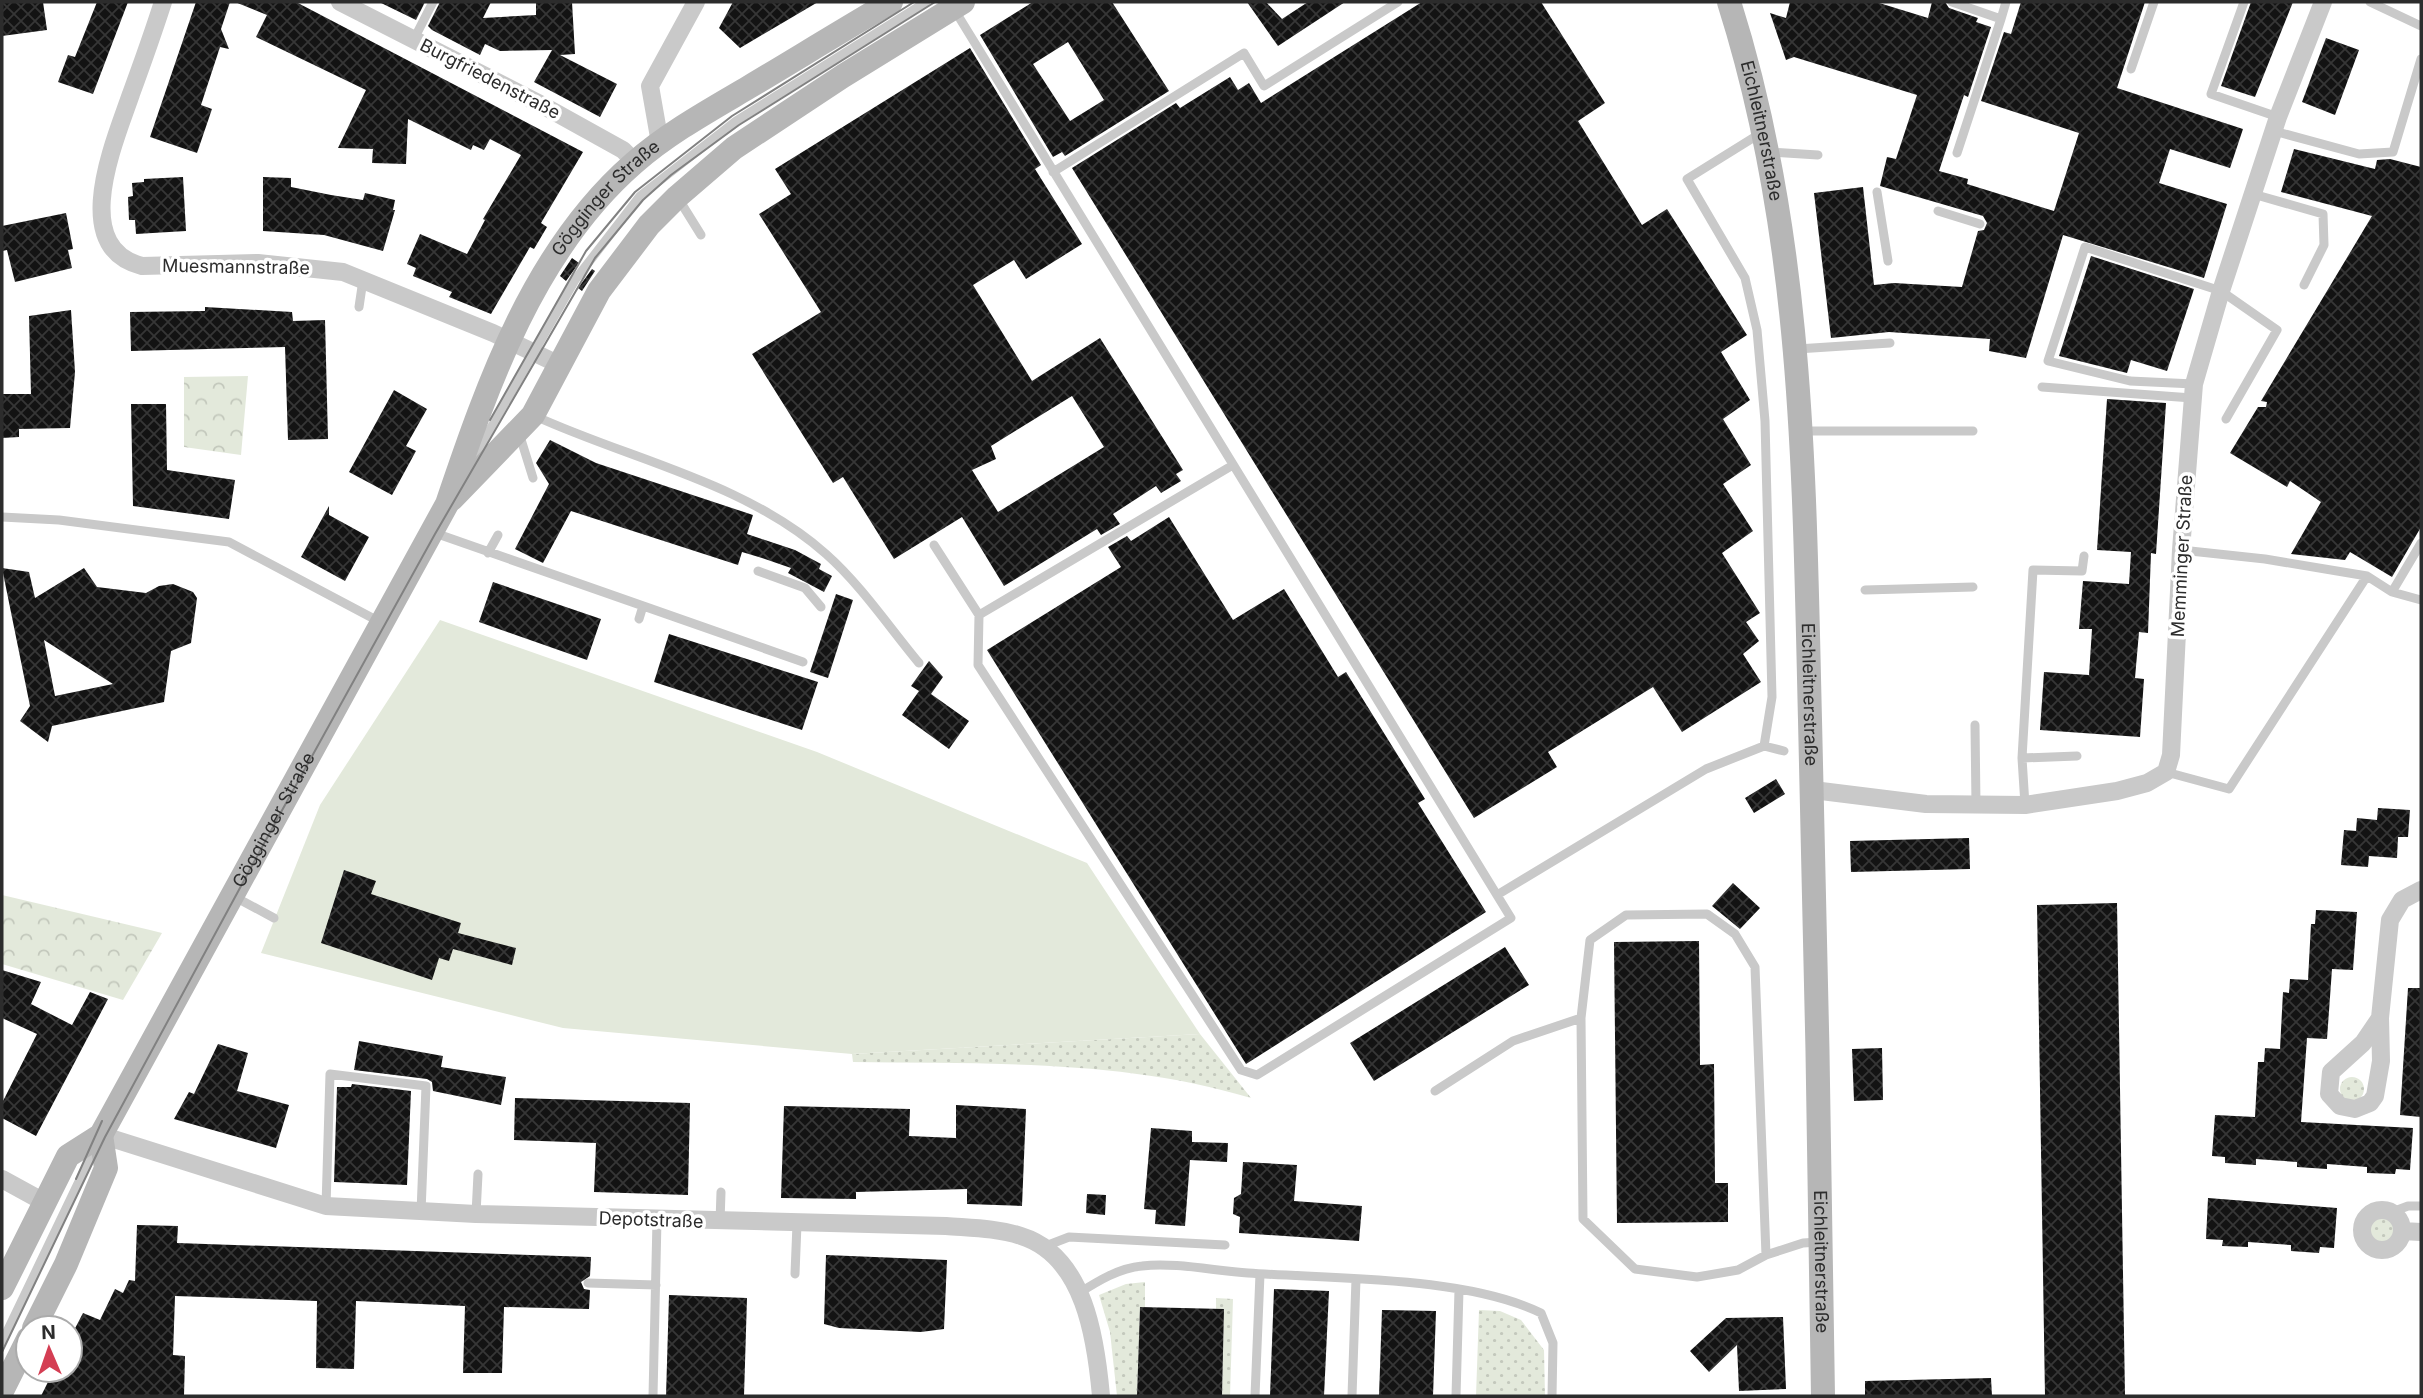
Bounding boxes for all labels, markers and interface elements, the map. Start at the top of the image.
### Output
street label: Burgfriedenstraße [417,34,564,123]
street label: Eichleitnerstraße [1737,58,1787,203]
street label: Gögginger Straße [547,135,664,260]
street label: Muesmannstraße [162,255,310,278]
street label: Memminger Straße [2167,474,2196,638]
street label: Eichleitnerstraße [1798,623,1822,766]
street label: Gögginger Straße [228,749,319,891]
street label: Eichleitnerstraße [1810,1190,1833,1333]
street label: Depotstraße [598,1207,704,1232]
north arrow [14,1314,84,1384]
text: N [41,1321,56,1344]

